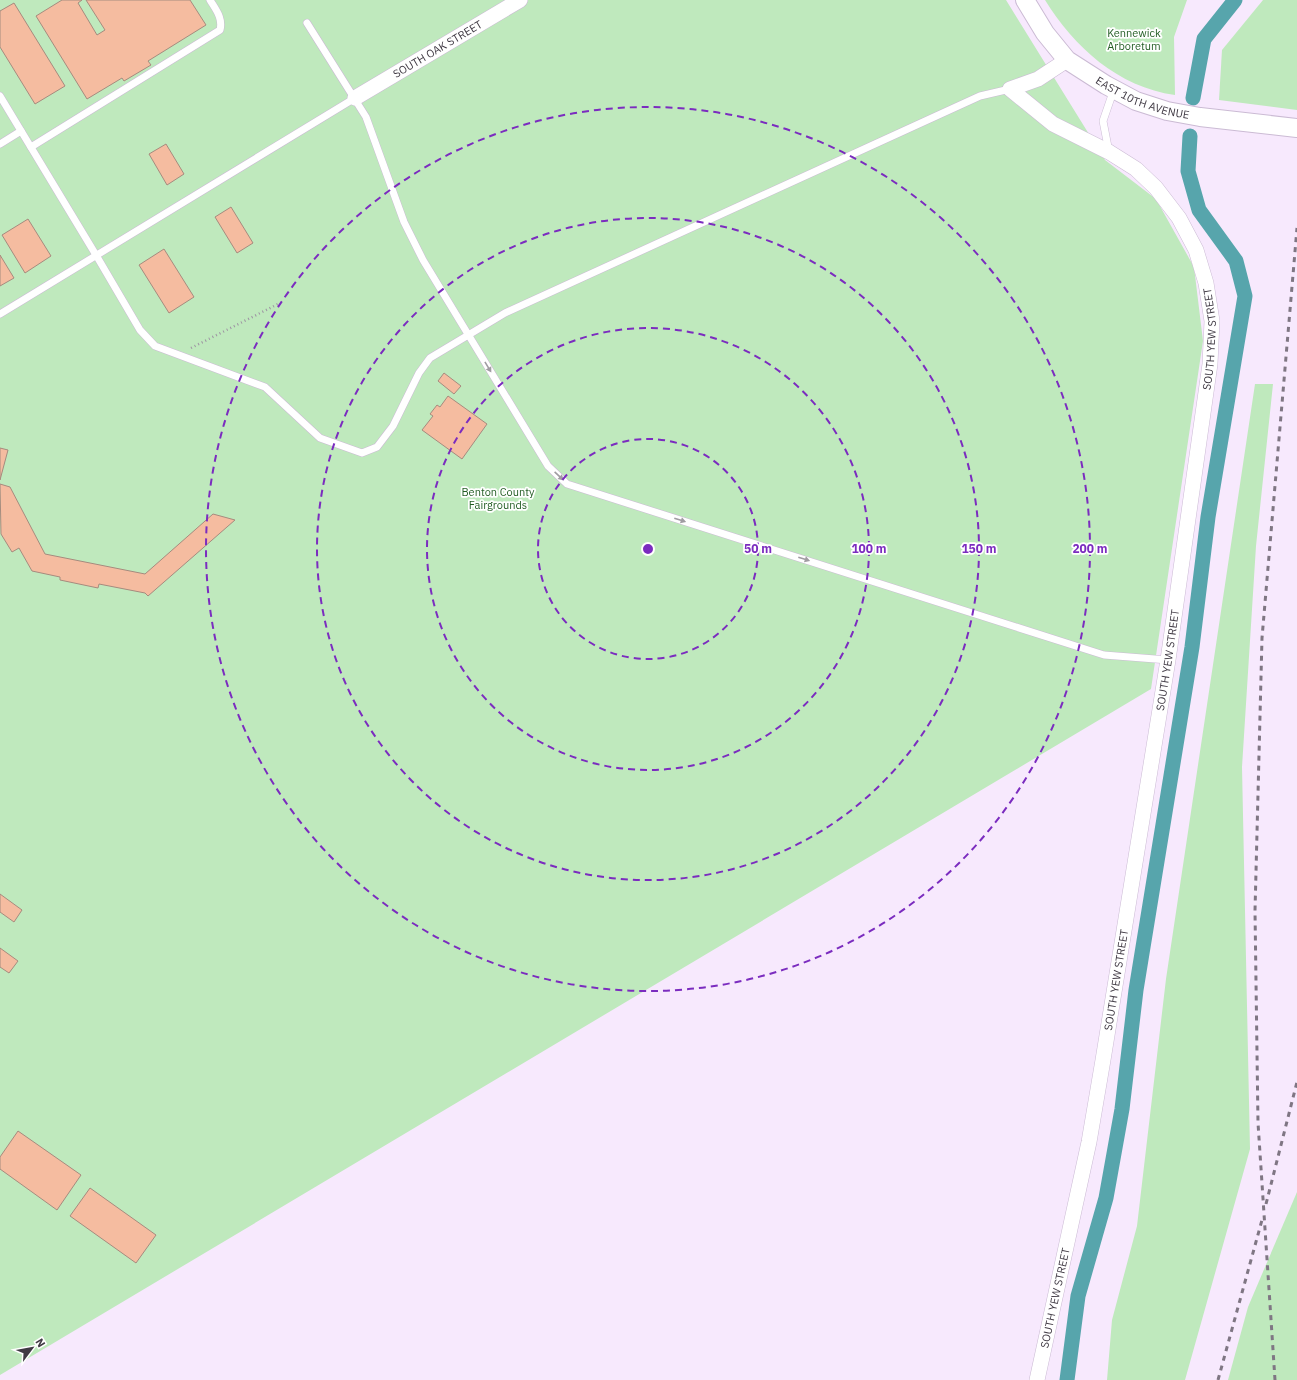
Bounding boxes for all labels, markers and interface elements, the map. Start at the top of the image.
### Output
street label: SOUTH OAK STREET [390,17,485,81]
park label: Kennewick Arboretum [1107,26,1161,53]
street label: EAST 10TH AVENUE [1093,73,1191,122]
street label: SOUTH YEW STREET [1199,286,1219,391]
one-way arrow [485,361,492,373]
one-way arrow [554,471,564,481]
park label: Benton County Fairgrounds [461,485,535,512]
one-way arrow [675,517,687,523]
text: 50 m [744,541,772,556]
text: 100 m [851,541,887,556]
text: 150 m [961,541,997,556]
text: 200 m [1072,541,1108,556]
centre of rings [641,542,655,556]
one-way arrow [798,556,810,562]
street label: SOUTH YEW STREET [1153,608,1182,712]
street label: SOUTH YEW STREET [1101,927,1131,1032]
street label: SOUTH YEW STREET [1037,1246,1073,1349]
north arrow [12,1328,52,1368]
text: N [32,1336,49,1350]

